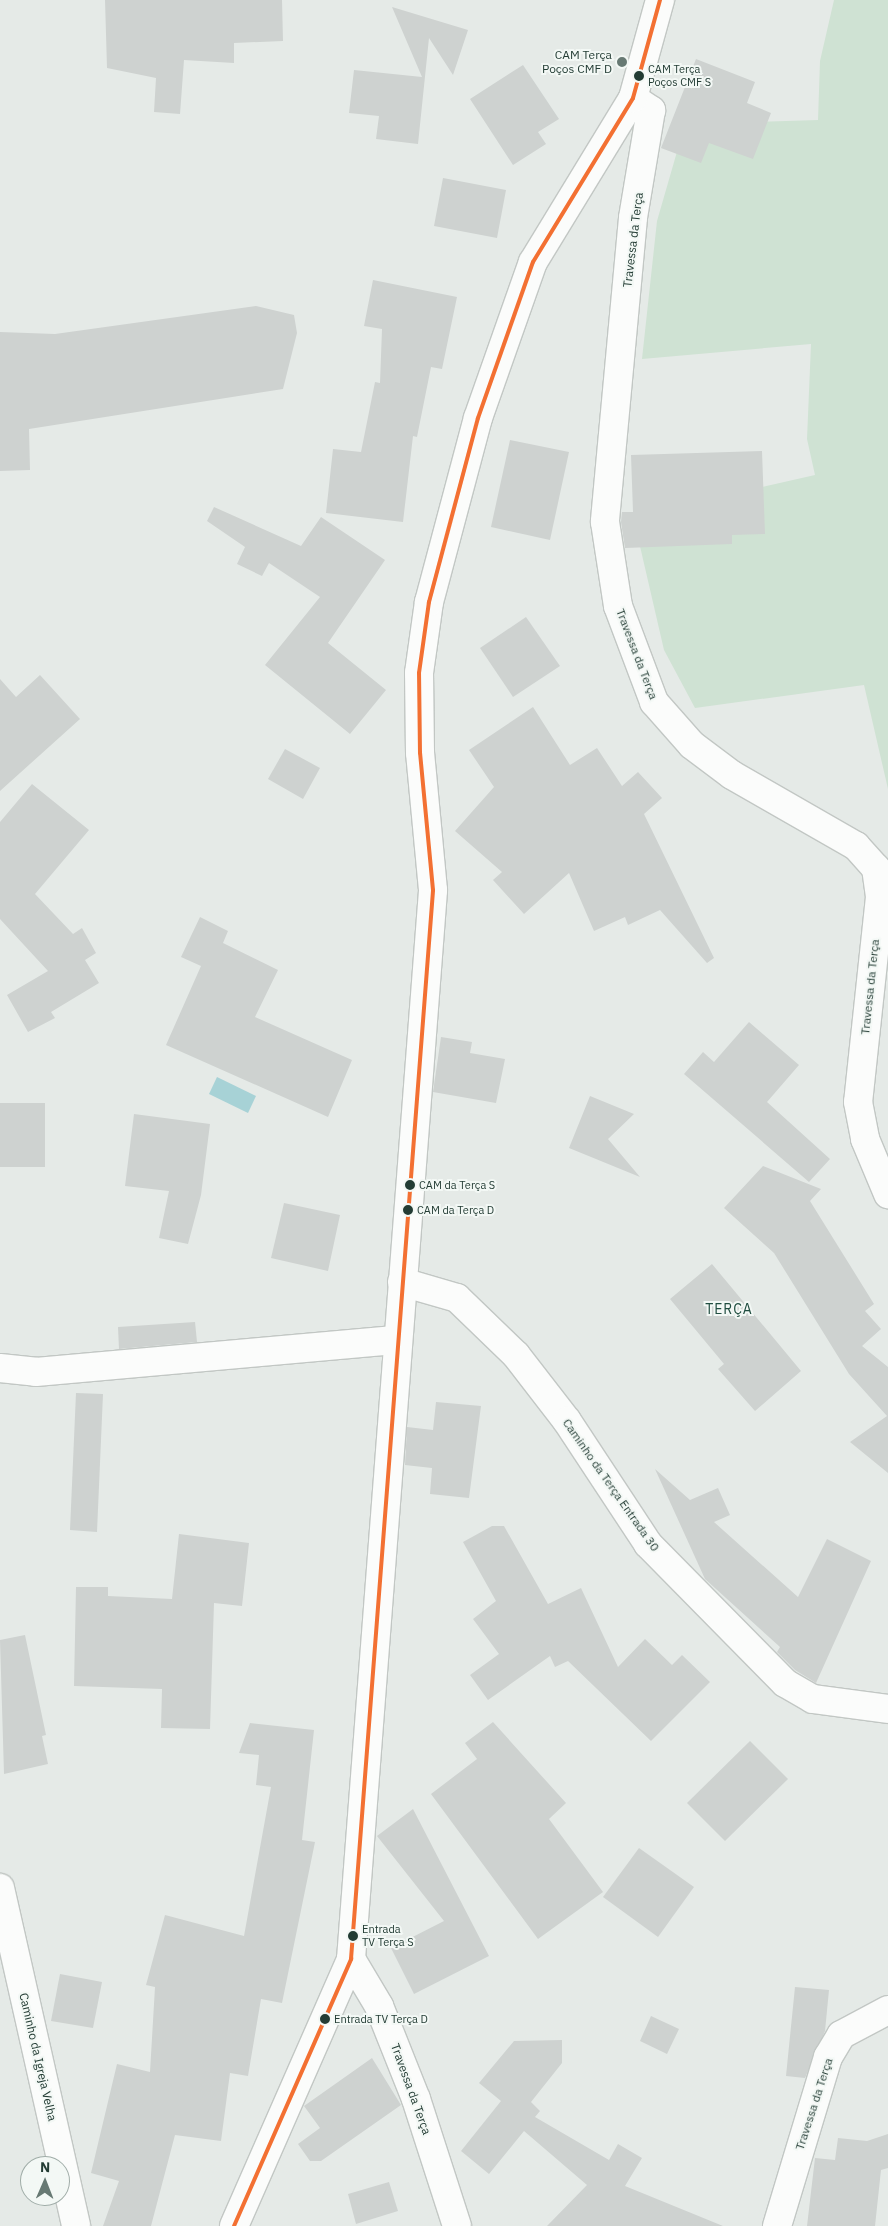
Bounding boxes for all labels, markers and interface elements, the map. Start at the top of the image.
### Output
place label: CAM Terça Poços CMF D [542,48,612,76]
marker: CAM Terça Poços CMF D [616,56,628,68]
place label: CAM Terça Poços CMF S [648,63,711,89]
marker: CAM Terça Poços CMF S [634,71,644,81]
street label: Travessa da Terça [620,192,646,288]
street label: Travessa da Terça [613,607,661,701]
street label: Travessa da Terça [858,939,882,1035]
place label: CAM da Terça S [419,1178,495,1192]
marker: CAM da Terça S [405,1180,415,1190]
place label: CAM da Terça D [417,1203,494,1217]
marker: CAM da Terça D [403,1205,413,1215]
district label: TERÇA [705,1301,753,1317]
street label: Caminho da Terça Entrada 30 [560,1416,662,1554]
place label: Entrada TV Terça S [362,1923,414,1949]
marker: Entrada TV Terça S [348,1931,358,1941]
street label: Caminho da Igreja Velha [16,1992,60,2122]
place label: Entrada TV Terça D [334,2012,428,2026]
marker: Entrada TV Terça D [320,2014,330,2024]
street label: Travessa da Terça [388,2041,434,2137]
street label: Travessa da Terça [792,2056,836,2152]
north arrow [20,2156,70,2206]
text: N [40,2158,50,2176]

